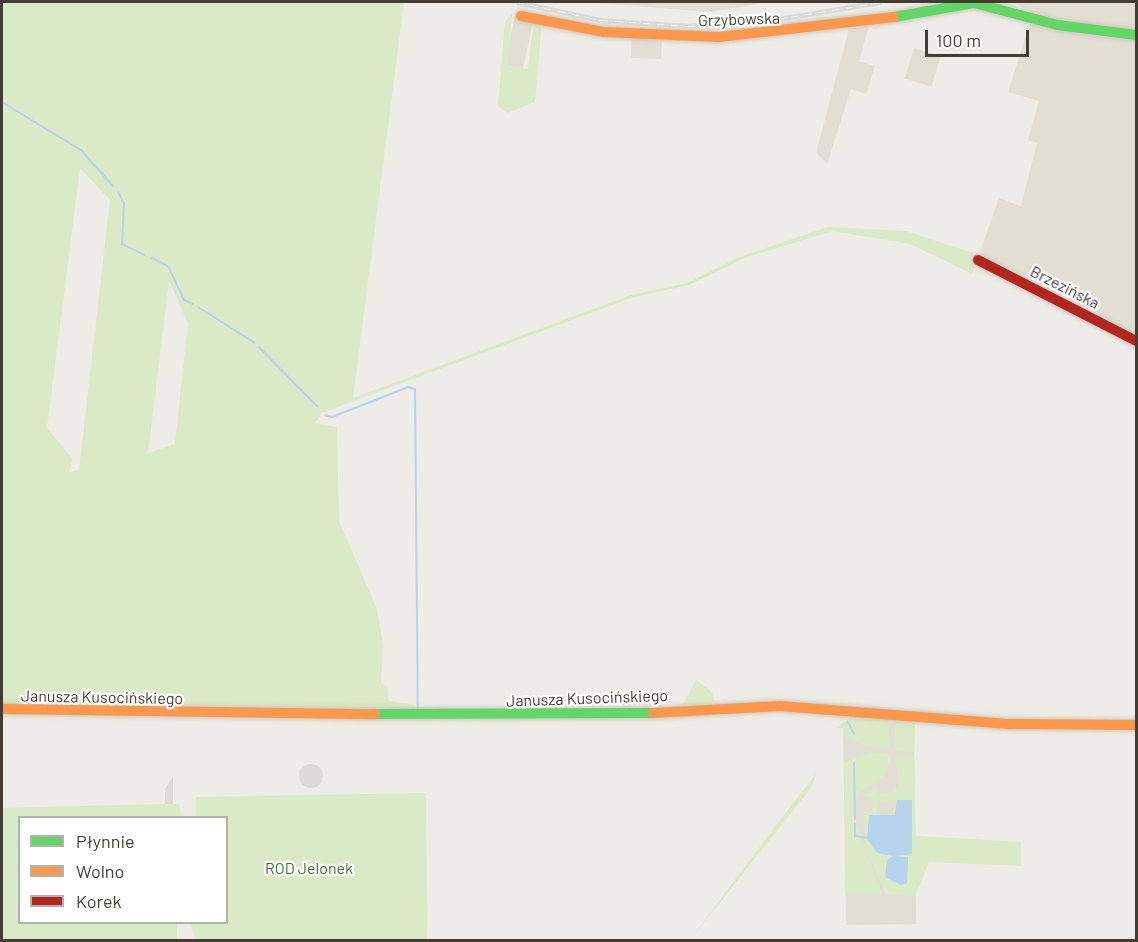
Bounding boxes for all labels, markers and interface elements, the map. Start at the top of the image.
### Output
street label: Grzybowska [698,8,780,30]
scale bar [928,18,1032,56]
text: 100 m [936,29,981,51]
street label: Brzezińska [1027,261,1103,313]
street label: Janusza Kusocińskiego [21,686,183,708]
street label: Janusza Kusocińskiego [506,686,668,710]
legend [18,816,228,924]
text: Płynnie [76,830,135,852]
park label: ROD Jelonek [265,858,353,878]
text: Wolno [76,860,124,882]
text: Korek [76,890,122,912]

